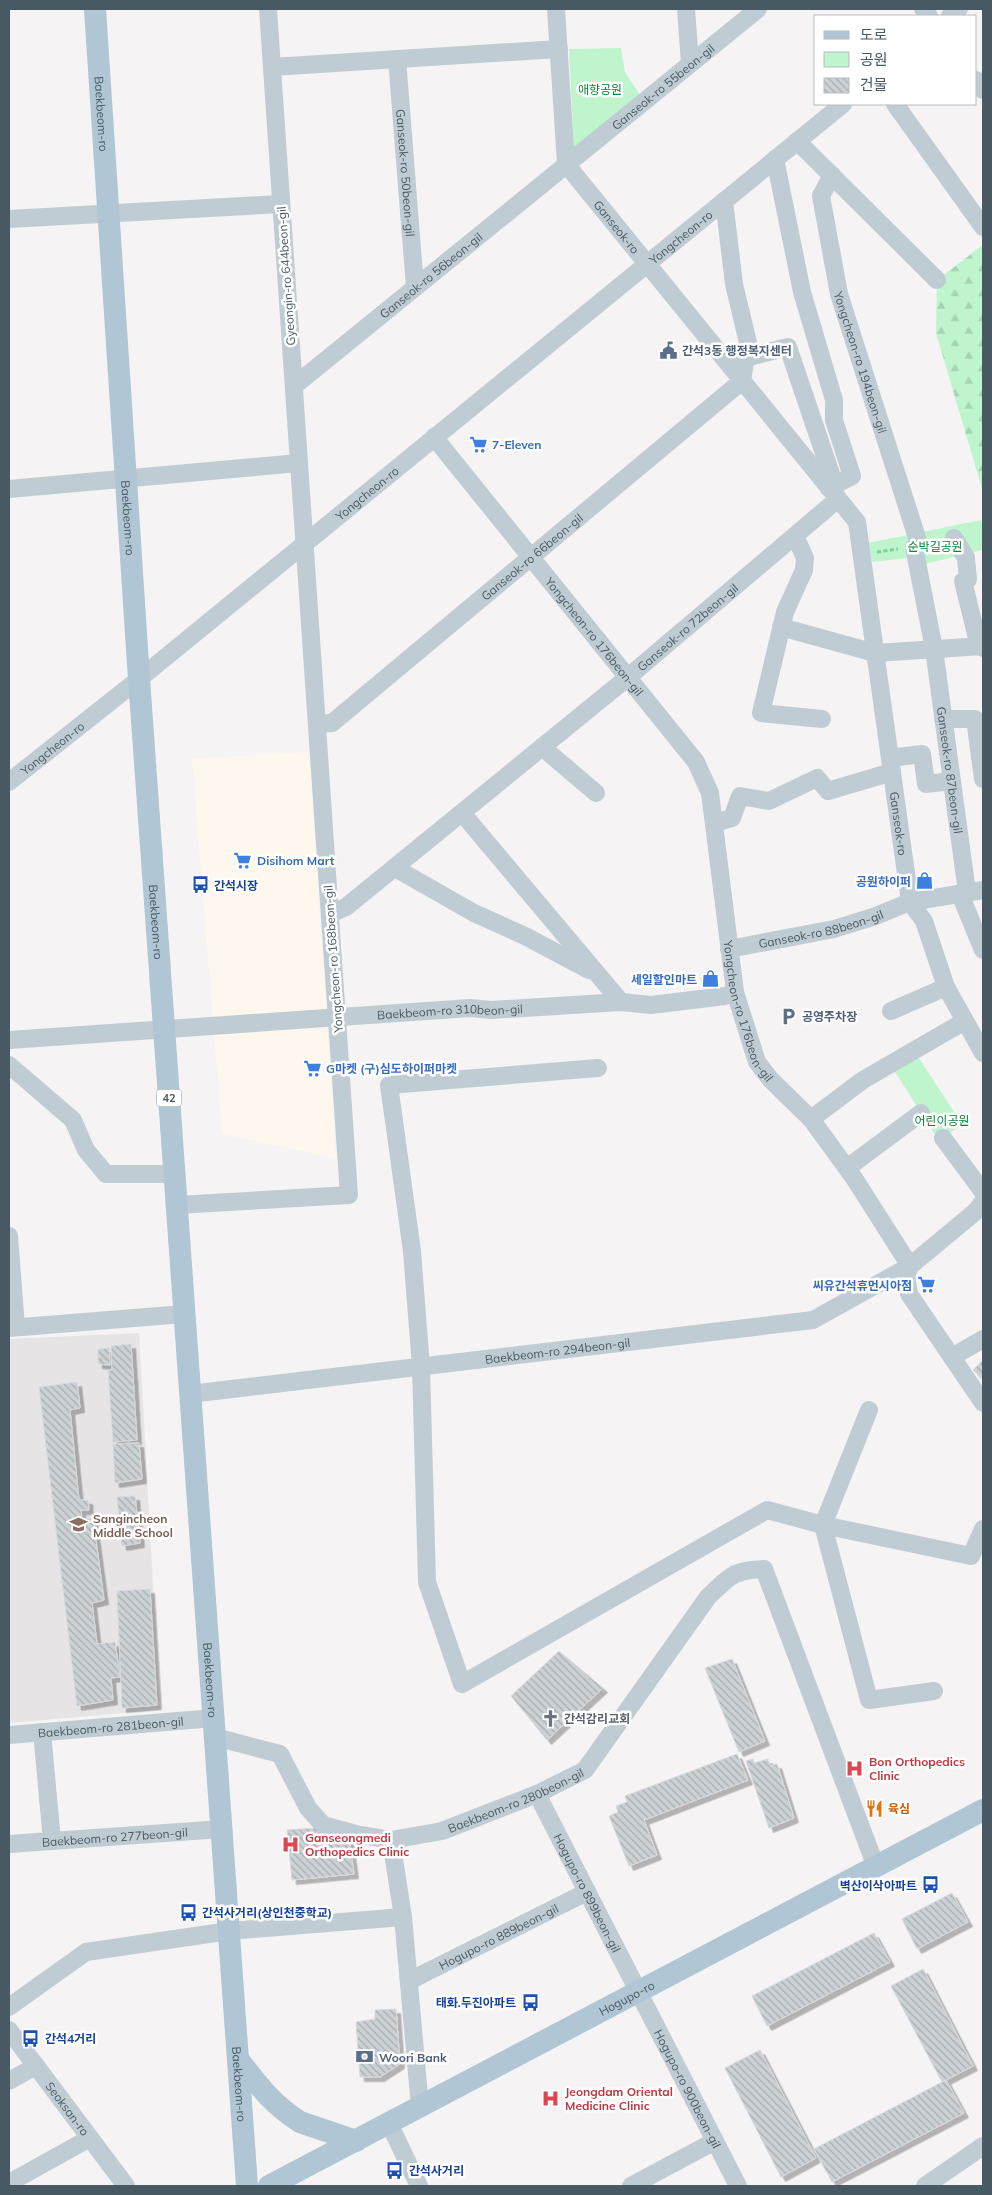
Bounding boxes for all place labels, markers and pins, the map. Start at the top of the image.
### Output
public building icon: 간석3동 행정복지센터 [658,340,678,360]
place label: 간석3동 행정복지센터 [682,343,792,358]
supermarket icon: 7-Eleven [468,434,488,454]
place label: 7-Eleven [492,437,541,452]
supermarket icon: Disihom Mart [233,850,253,870]
place label: Disihom Mart [257,853,335,868]
shop icon: 공원하이퍼 [915,871,935,891]
place label: 공원하이퍼 [856,874,911,889]
bus stop icon: 간석시장 [190,875,210,895]
place label: 간석시장 [214,878,258,893]
shop icon: 세일할인마트 [701,969,721,989]
place label: 세일할인마트 [631,972,697,987]
parking icon: 공영주차장 [778,1006,798,1026]
place label: 공영주차장 [802,1009,857,1024]
supermarket icon: G마켓 (구)심도하이퍼마켓 [302,1058,322,1078]
place label: G마켓 (구)심도하이퍼마켓 [326,1061,457,1076]
supermarket icon: 씨유간석휴먼시아점 [916,1275,936,1295]
place label: 씨유간석휴먼시아점 [813,1278,912,1293]
place label: Sangincheon Middle School [93,1511,173,1540]
school or university icon: Sangincheon Middle School [69,1515,89,1535]
church icon: 간석감리교회 [540,1708,560,1728]
place label: 간석감리교회 [564,1711,630,1726]
place label: Bon Orthopedics Clinic [869,1754,965,1783]
hospital icon: Bon Orthopedics Clinic [845,1758,865,1778]
restaurant icon: 육심 [864,1798,884,1818]
place label: 육심 [888,1801,910,1816]
place label: Ganseongmedi Orthopedics Clinic [305,1830,409,1859]
hospital icon: Ganseongmedi Orthopedics Clinic [281,1834,301,1854]
bus stop icon: 벽산이삭아파트 [921,1875,941,1895]
place label: 벽산이삭아파트 [840,1878,917,1893]
bus stop icon: 간석사거리(상인천중학교) [178,1902,198,1922]
place label: 간석사거리(상인천중학교) [202,1905,332,1920]
bus stop icon: 태화.두진아파트 [520,1992,540,2012]
place label: 태화.두진아파트 [436,1995,516,2010]
bus stop icon: 간석4거리 [21,2028,41,2048]
place label: 간석4거리 [45,2031,96,2046]
bank icon: Woori Bank [355,2047,375,2067]
place label: Woori Bank [379,2050,447,2065]
place label: Jeongdam Oriental Medicine Clinic [565,2084,673,2113]
hospital icon: Jeongdam Oriental Medicine Clinic [541,2088,561,2108]
bus stop icon: 간석사거리 [385,2160,405,2180]
place label: 간석사거리 [409,2163,464,2178]

